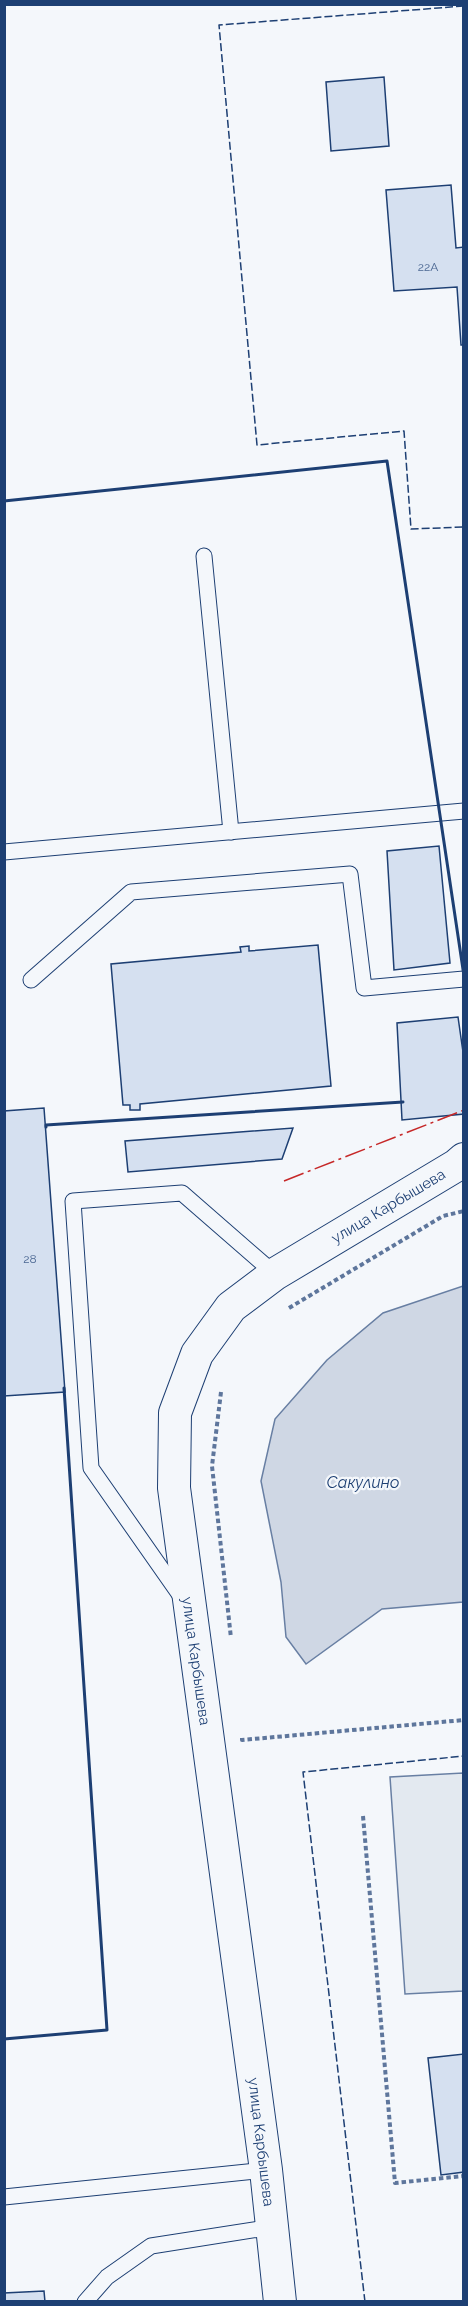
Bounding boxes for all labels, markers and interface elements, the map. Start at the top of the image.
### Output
house number: 22А [418,260,438,274]
street label: улица Карбышева [328,1165,449,1247]
house number: 28 [23,1252,37,1266]
water label: Сакулино [326,1473,400,1492]
street label: улица Карбышева [178,1596,214,1726]
street label: улица Карбышева [244,2077,278,2207]

